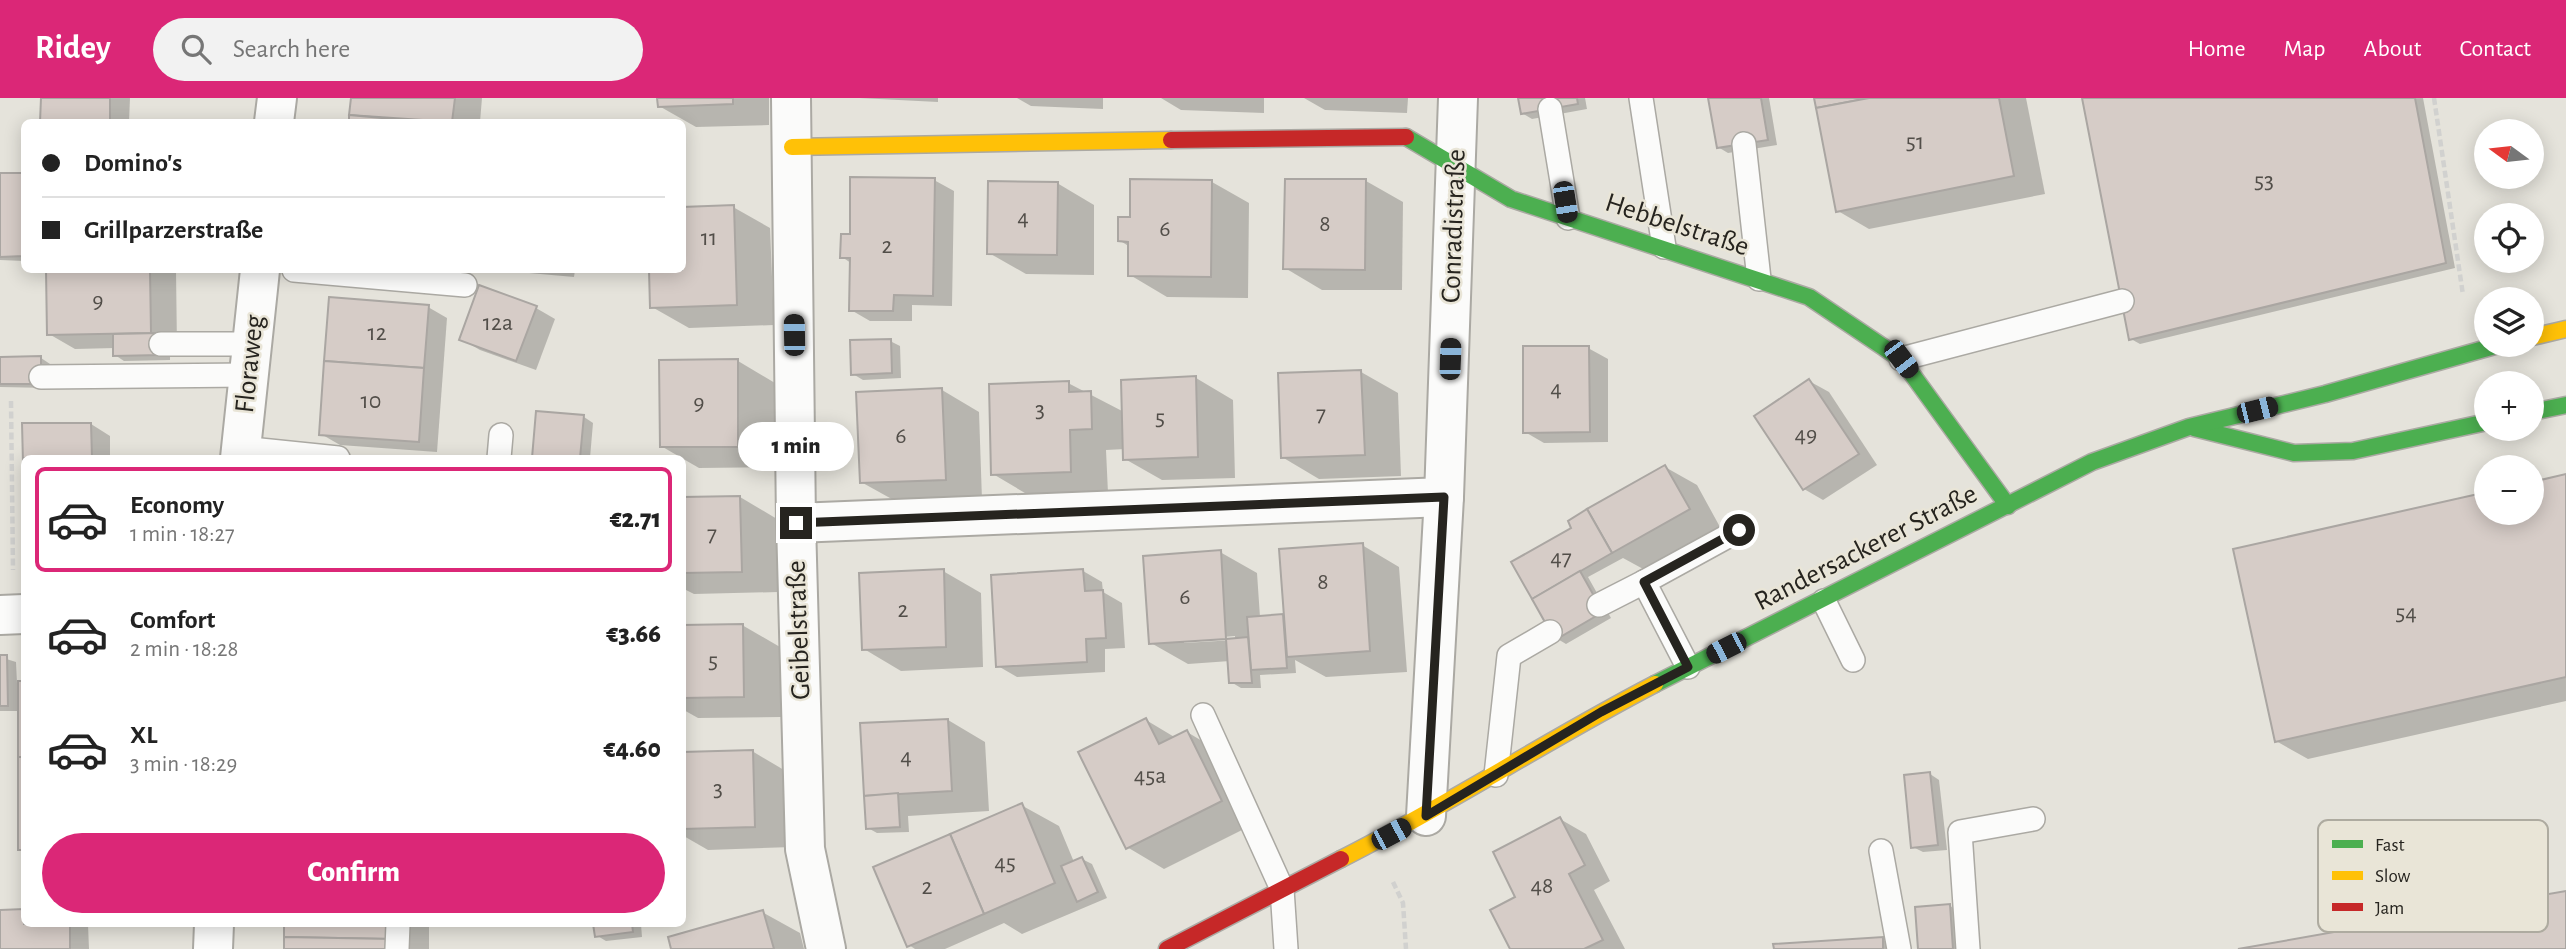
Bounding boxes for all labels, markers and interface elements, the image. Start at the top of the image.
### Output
search box [153,18,643,81]
icon: search [177,30,215,68]
text: Ridey [35,32,111,65]
text: Search here [233,36,350,62]
text: Home [2188,37,2246,61]
text: Map [2284,37,2326,61]
text: About [2364,37,2421,61]
text: Contact [2459,37,2531,61]
north arrow [2474,119,2544,189]
map controls [2474,119,2544,525]
house number: 51 [1906,130,1924,154]
street label: Conradistraße [1437,149,1471,303]
text: Domino's [84,150,182,176]
house number: 53 [2254,169,2274,193]
car [1552,180,1579,224]
street label: Hebbelstraße [1602,189,1752,261]
button: locate [2474,203,2544,273]
house number: 4 [1017,206,1029,230]
house number: 8 [1319,212,1331,236]
text: Grillparzerstraße [84,217,263,243]
house number: 6 [1159,217,1171,241]
house number: 11 [701,226,717,250]
house number: 2 [882,234,893,258]
button: layers [2474,287,2544,357]
house number: 9 [92,289,104,313]
house number: 12a [483,311,513,335]
street label: Floraweg [231,313,269,414]
car [784,314,805,356]
house number: 12 [367,321,387,345]
car [1880,336,1923,382]
car [1439,338,1462,380]
button: + [2474,371,2544,441]
house number: 4 [1550,377,1562,401]
house number: 10 [361,389,381,413]
house number: 9 [693,391,705,415]
car [2235,395,2280,425]
house number: 3 [1035,398,1045,422]
house number: 7 [1316,402,1326,426]
house number: 5 [1155,406,1165,430]
callout: 1 min [738,422,854,470]
house number: 49 [1795,423,1817,447]
house number: 6 [895,424,907,448]
text: 1 min [772,435,820,458]
button: − [2474,455,2544,525]
street label: Randersackerer Straße [1750,480,1982,616]
icon: car [46,488,109,551]
text: Economy [130,492,224,518]
text: €2.71 [610,506,661,532]
route end [780,507,812,539]
route start [1723,514,1755,546]
house number: 7 [707,522,717,546]
text: 1 min · 18:27 [130,523,235,546]
house number: 47 [1550,546,1572,570]
street label: Geibelstraße [783,560,815,700]
house number: 8 [1317,570,1329,594]
house number: 6 [1179,585,1191,609]
house number: 2 [898,598,909,622]
house number: 54 [2395,601,2417,625]
icon: car [46,603,109,666]
text: Comfort [130,607,215,633]
text: €3.66 [606,621,661,647]
car [1703,629,1750,667]
text: 2 min · 18:28 [130,638,238,661]
house number: 5 [708,649,718,673]
icon: car [46,718,109,781]
text: XL [130,722,157,748]
text: €4.60 [604,736,661,762]
house number: 4 [900,745,912,769]
text: 3 min · 18:29 [130,753,237,776]
house number: 45a [1134,764,1166,788]
house number: 3 [713,777,723,801]
car [1368,815,1415,853]
legend [2318,820,2548,932]
button: Confirm [42,833,665,913]
text: Fast [2375,836,2405,855]
house number: 45 [994,851,1016,875]
text: Slow [2375,867,2411,886]
house number: 48 [1531,874,1553,898]
house number: 2 [922,875,933,899]
text: Jam [2375,899,2404,918]

